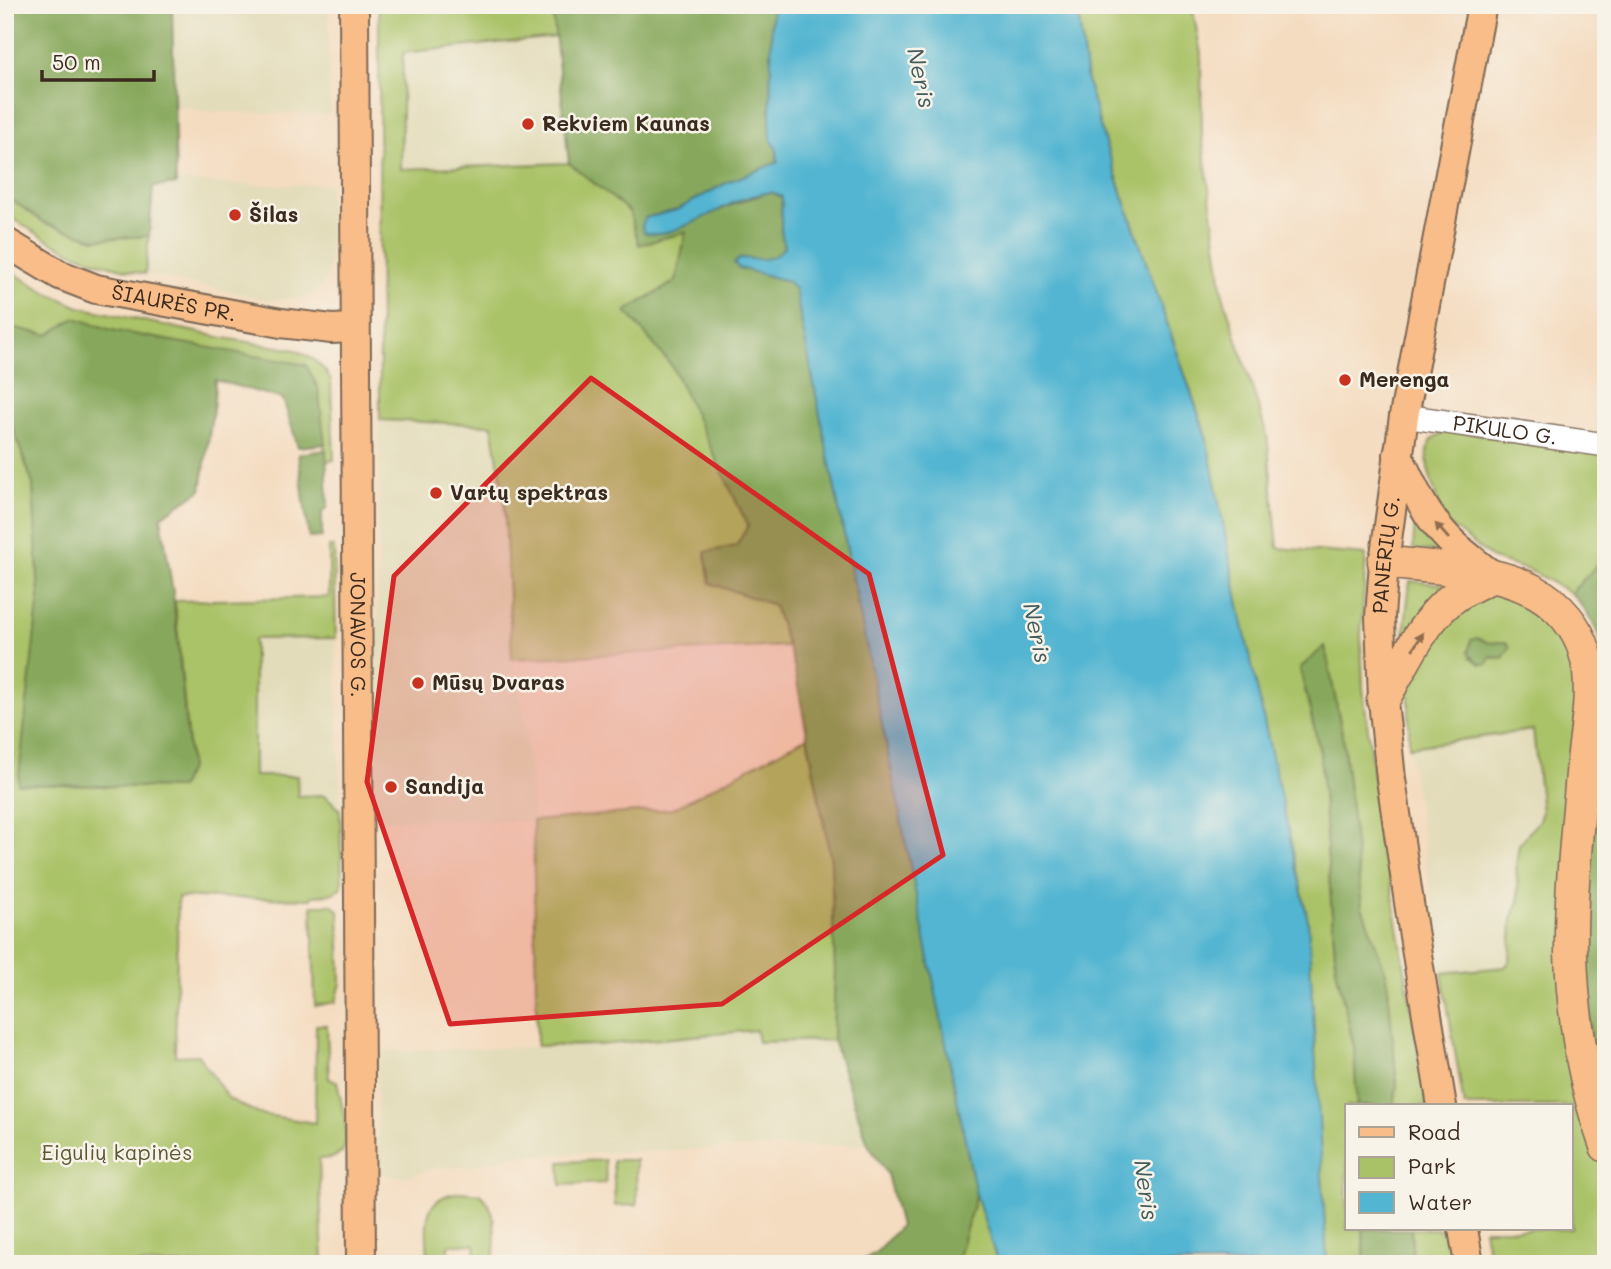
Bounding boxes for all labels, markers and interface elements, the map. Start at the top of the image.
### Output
scale bar [42,38,154,82]
water label: Neris [901,45,943,111]
text: 50 m [52,48,101,75]
place label: Rekviem Kaunas [542,109,710,136]
marker: Rekviem Kaunas [520,116,536,132]
place label: Šilas [249,200,298,227]
marker: Šilas [227,207,243,223]
street label: ŠIAURĖS PR. [110,277,239,327]
place label: Merenga [1359,365,1450,392]
marker: Merenga [1337,372,1353,388]
street label: PIKULO G. [1451,408,1559,450]
place label: Vartų spektras [450,478,608,505]
marker: Vartų spektras [428,485,444,501]
street label: PANERIŲ G. [1365,494,1405,615]
one-way arrow [1434,522,1450,540]
street label: JONAVOS G. [345,572,373,698]
water label: Neris [1017,600,1059,666]
one-way arrow [1412,632,1424,651]
place label: Mūsų Dvaras [432,668,565,695]
marker: Mūsų Dvaras [410,675,426,691]
place label: Sandija [405,772,484,799]
marker: Sandija [383,779,399,795]
legend [1345,1104,1572,1230]
text: Road [1408,1118,1460,1145]
park label: Eigulių kapinės [42,1138,192,1165]
text: Park [1408,1152,1456,1179]
water label: Neris [1128,1158,1166,1222]
text: Water [1408,1188,1472,1215]

